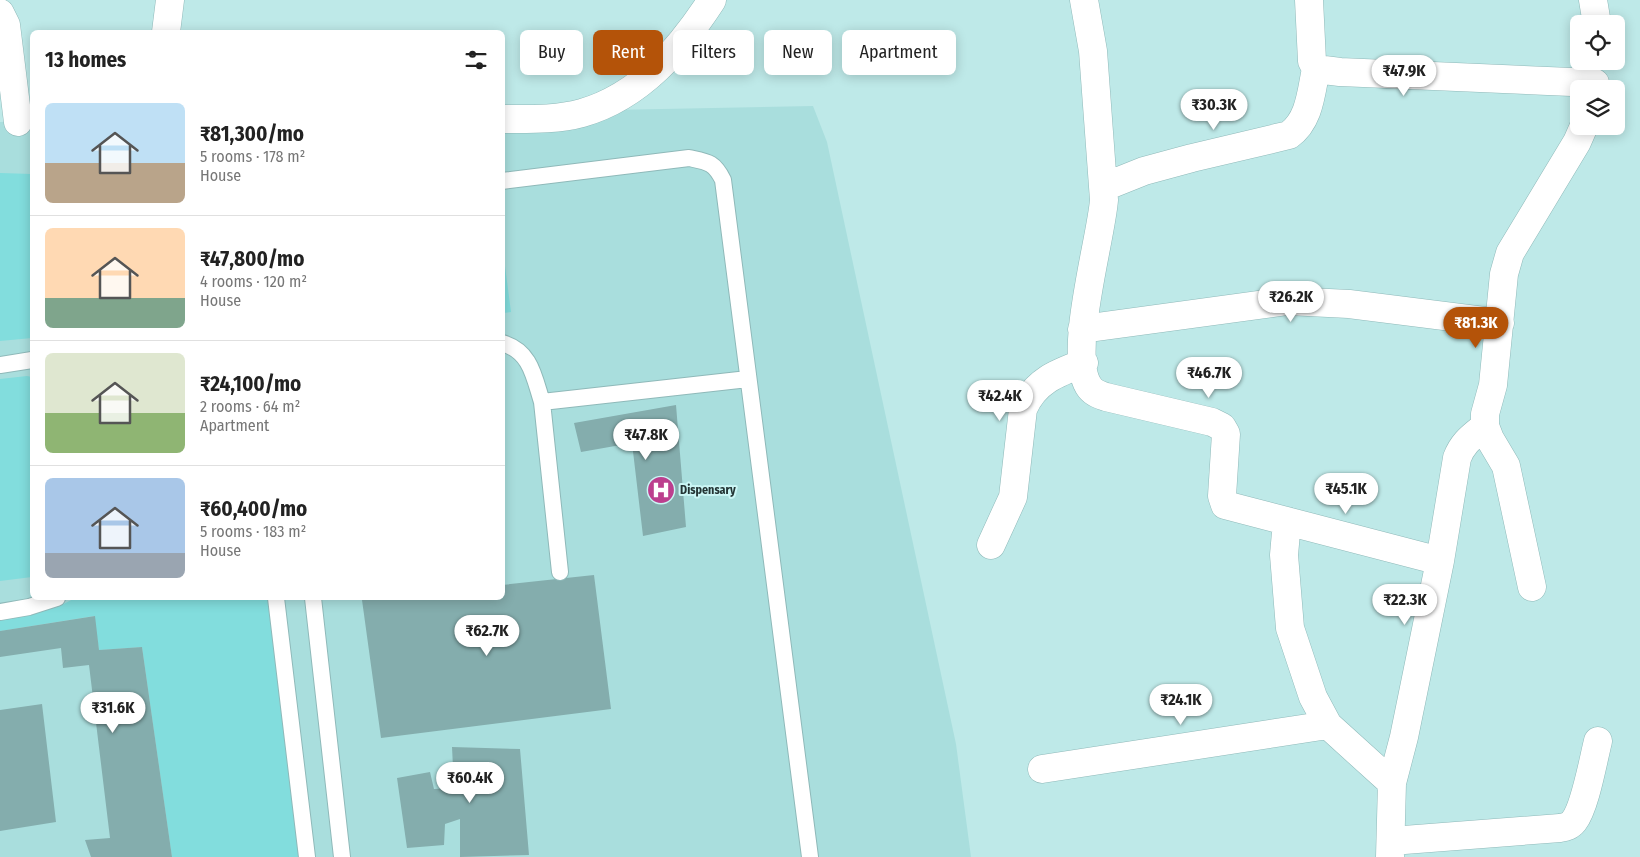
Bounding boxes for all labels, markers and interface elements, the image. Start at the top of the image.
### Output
map controls [1570,15,1625,135]
button: locate [1570,15,1625,70]
chip: Buy [520,30,583,75]
chip: Rent [593,30,663,75]
chip: Filters [673,30,754,75]
chip: New [764,30,832,75]
chip: Apartment [842,30,956,75]
icon: filters [462,46,490,74]
text: 13 homes [45,47,126,73]
pin: ₹47.9K [1363,54,1445,97]
text: ₹47.9K [1382,61,1426,80]
button: layers [1570,80,1625,135]
pin: ₹30.3K [1173,88,1255,131]
text: ₹30.3K [1192,95,1236,114]
text: ₹81,300/mo [200,121,304,147]
icon: home [85,123,145,183]
text: 5 rooms · 178 m² [200,147,305,166]
text: House [200,166,241,185]
text: ₹47,800/mo [200,246,304,272]
icon: home [85,248,145,308]
text: 4 rooms · 120 m² [200,272,307,291]
pin: ₹26.2K [1250,280,1332,323]
text: ₹26.2K [1269,287,1313,306]
text: House [200,291,241,310]
pin: ₹81.3K [1435,306,1517,349]
text: ₹81.3K [1454,313,1498,332]
pin: ₹46.7K [1168,356,1250,399]
text: ₹46.7K [1187,363,1231,382]
text: ₹24,100/mo [200,371,301,397]
icon: home [85,373,145,433]
pin: ₹42.4K [959,380,1041,422]
text: ₹42.4K [978,386,1022,405]
text: 2 rooms · 64 m² [200,397,300,416]
text: Apartment [200,416,269,435]
pin: ₹47.8K [605,418,687,461]
text: ₹47.8K [624,425,668,444]
pin: ₹45.1K [1305,472,1387,515]
hospital icon: Dispensary [646,475,676,505]
text: ₹45.1K [1325,479,1367,498]
place label: Dispensary [680,483,736,497]
text: ₹60,400/mo [200,496,307,522]
icon: home [85,498,145,558]
text: 5 rooms · 183 m² [200,522,306,541]
text: House [200,541,241,560]
pin: ₹22.3K [1364,584,1446,626]
text: ₹22.3K [1383,590,1427,609]
pin: ₹62.7K [446,614,528,657]
text: ₹62.7K [465,621,509,640]
pin: ₹24.1K [1140,684,1222,726]
text: ₹24.1K [1160,690,1202,709]
pin: ₹31.6K [72,692,154,734]
text: ₹31.6K [91,698,135,717]
pin: ₹60.4K [429,762,511,804]
text: ₹60.4K [447,768,493,787]

